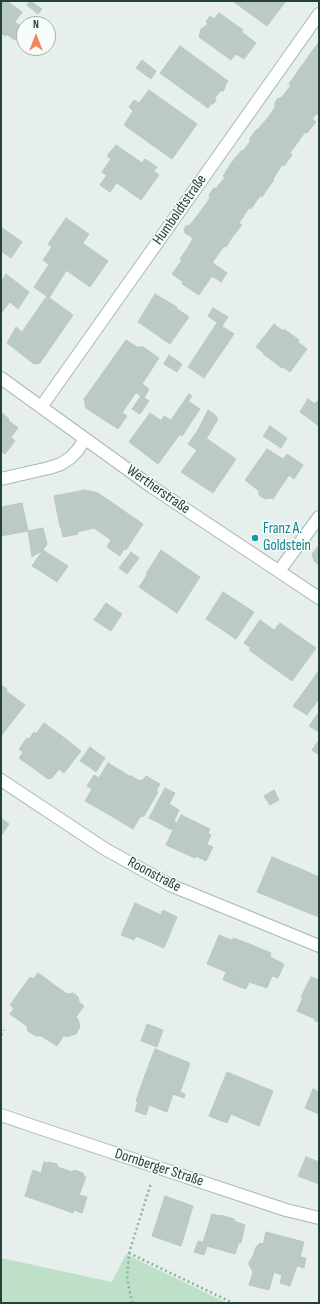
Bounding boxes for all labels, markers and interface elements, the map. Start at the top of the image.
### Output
north arrow [16,16,56,56]
text: N [33,18,39,31]
street label: Humboldtstraße [149,171,211,249]
street label: Wertherstraße [123,462,193,518]
place label: Franz A. Goldstein [263,520,311,555]
marker: Franz A. Goldstein [250,533,260,543]
street label: Roonstraße [124,853,184,897]
street label: Dornberger Straße [112,1145,206,1191]

